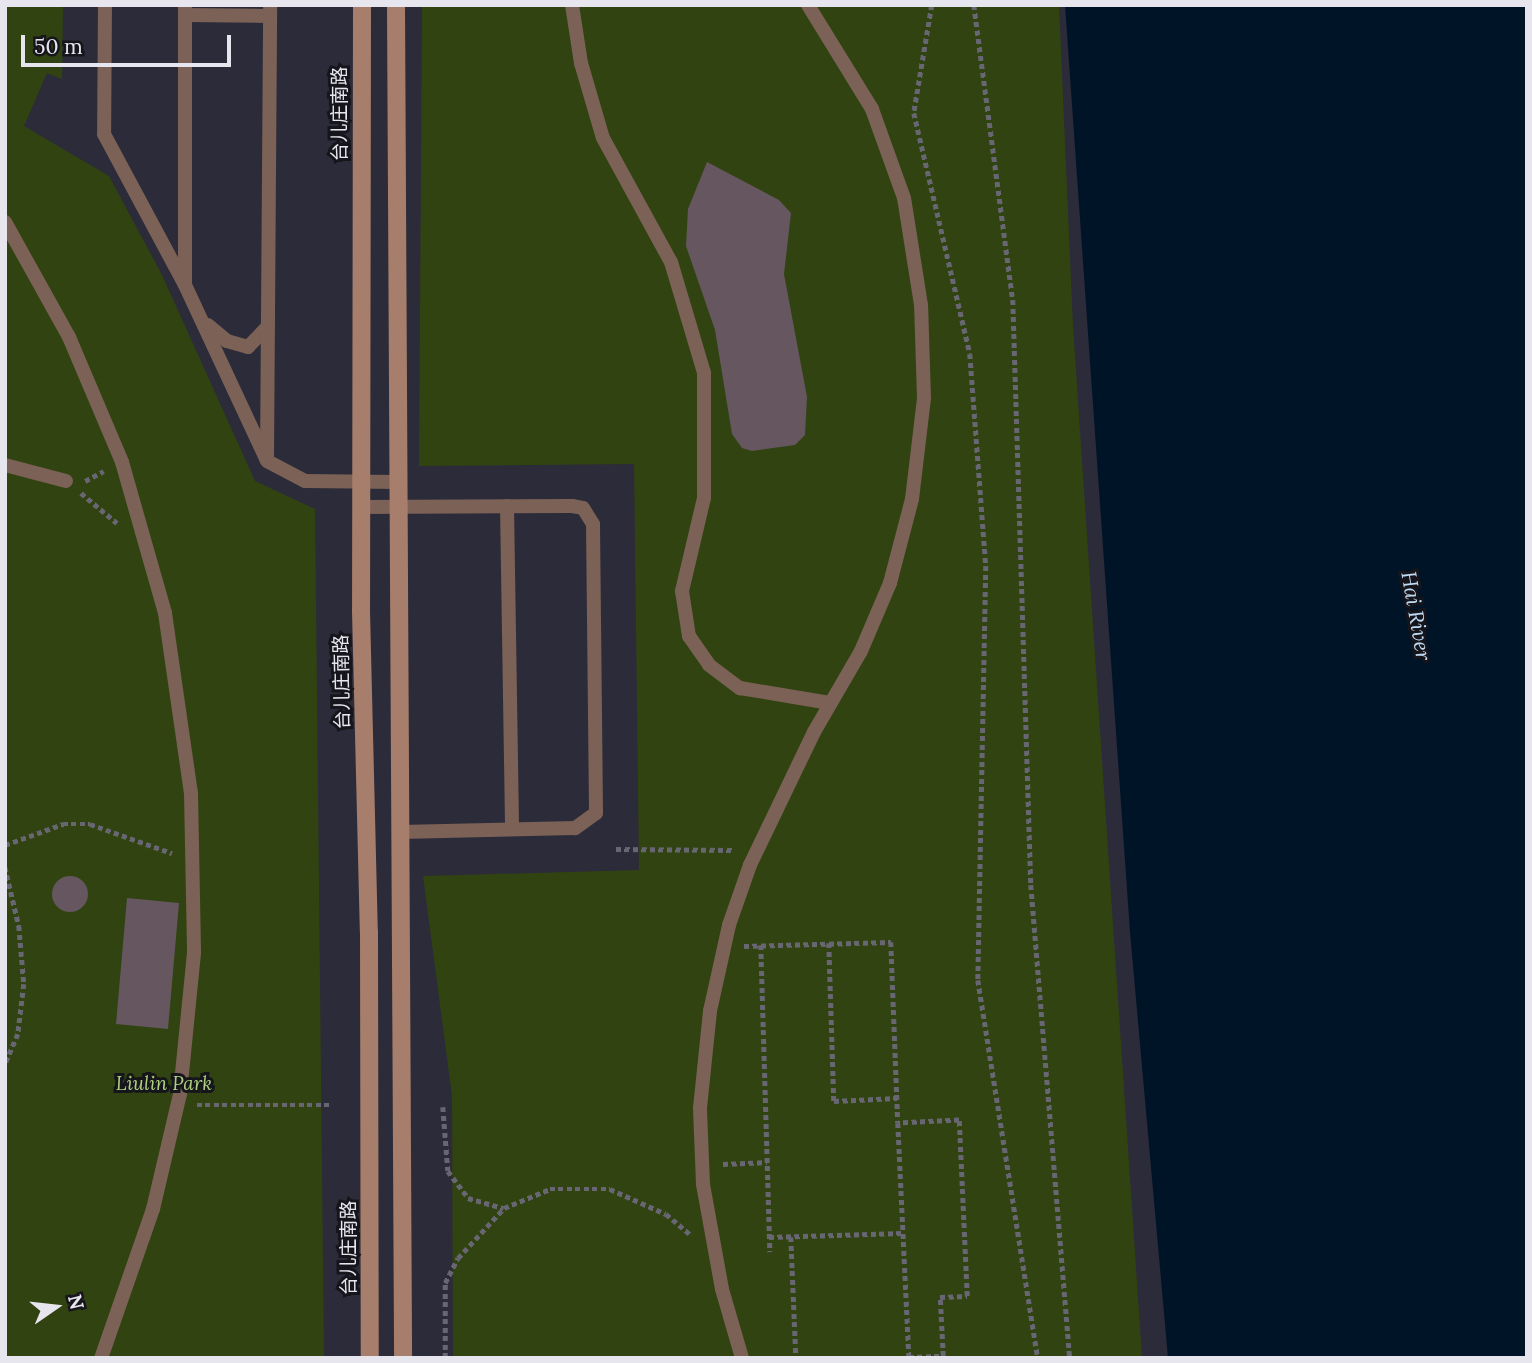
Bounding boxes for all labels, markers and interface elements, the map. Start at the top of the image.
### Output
scale bar [24,21,234,65]
text: 50 m [34,33,83,60]
street label: 台儿庄南路 [329,67,351,161]
water label: Hai River [1396,569,1436,663]
street label: 台儿庄南路 [330,634,354,730]
park label: Liulin Park [116,1073,212,1095]
street label: 台儿庄南路 [338,1201,360,1295]
north arrow [21,1272,91,1342]
text: N [63,1292,90,1312]

